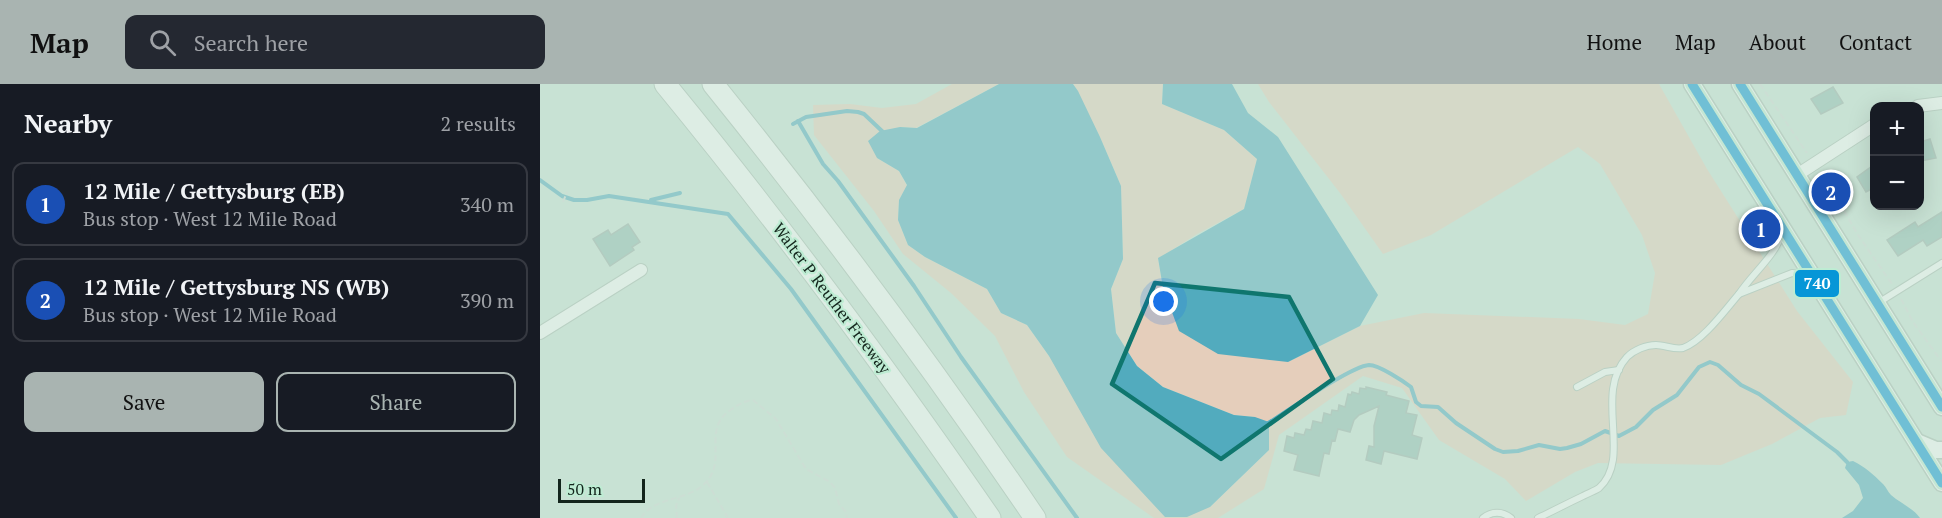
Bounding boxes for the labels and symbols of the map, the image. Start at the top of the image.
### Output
pin: 2 [1812,170,1850,214]
pin: 1 [1742,206,1780,252]
street label: Walter P Reuther Freeway [768,218,897,379]
line badge: 740 [1794,269,1840,298]
text: 740 [1803,272,1831,294]
your location [1149,287,1178,316]
scale bar [558,476,645,504]

